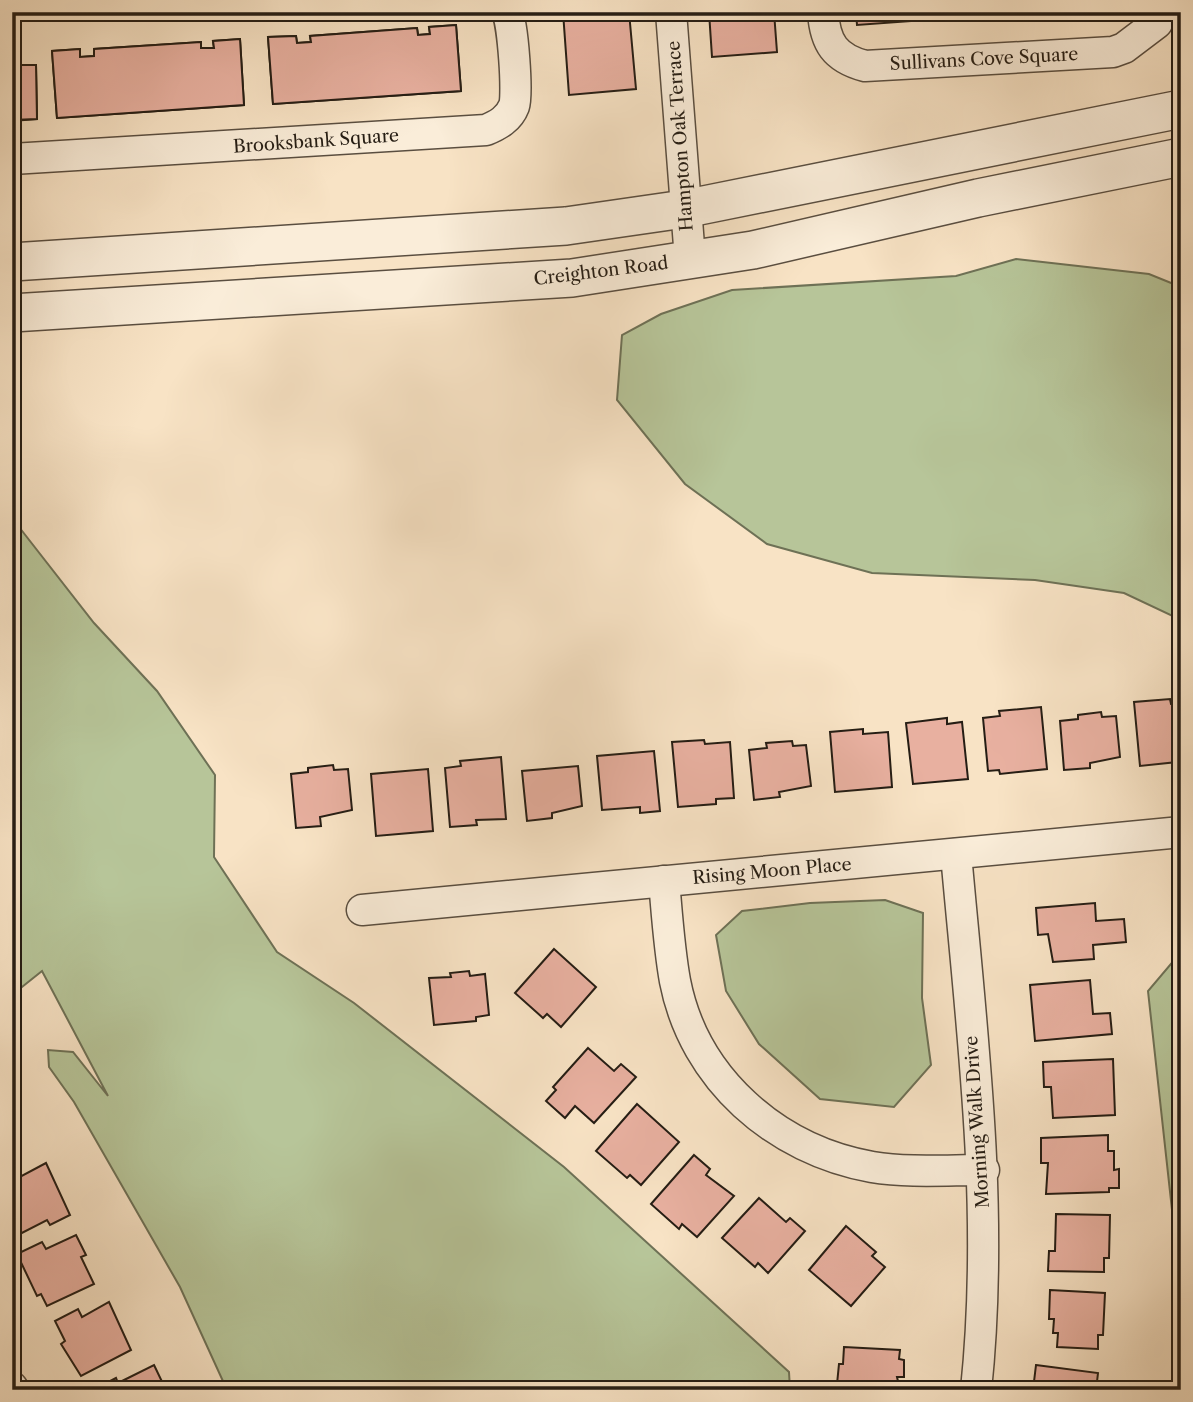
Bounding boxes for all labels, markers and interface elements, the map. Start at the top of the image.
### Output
street label: Hampton Oak Terrace [662,40,698,232]
street label: Sullivans Cove Square [889,43,1079,75]
street label: Brooksbank Square [232,124,400,158]
street label: Creighton Road [532,252,670,290]
street label: Rising Moon Place [692,853,852,889]
street label: Morning Walk Drive [960,1035,994,1209]

